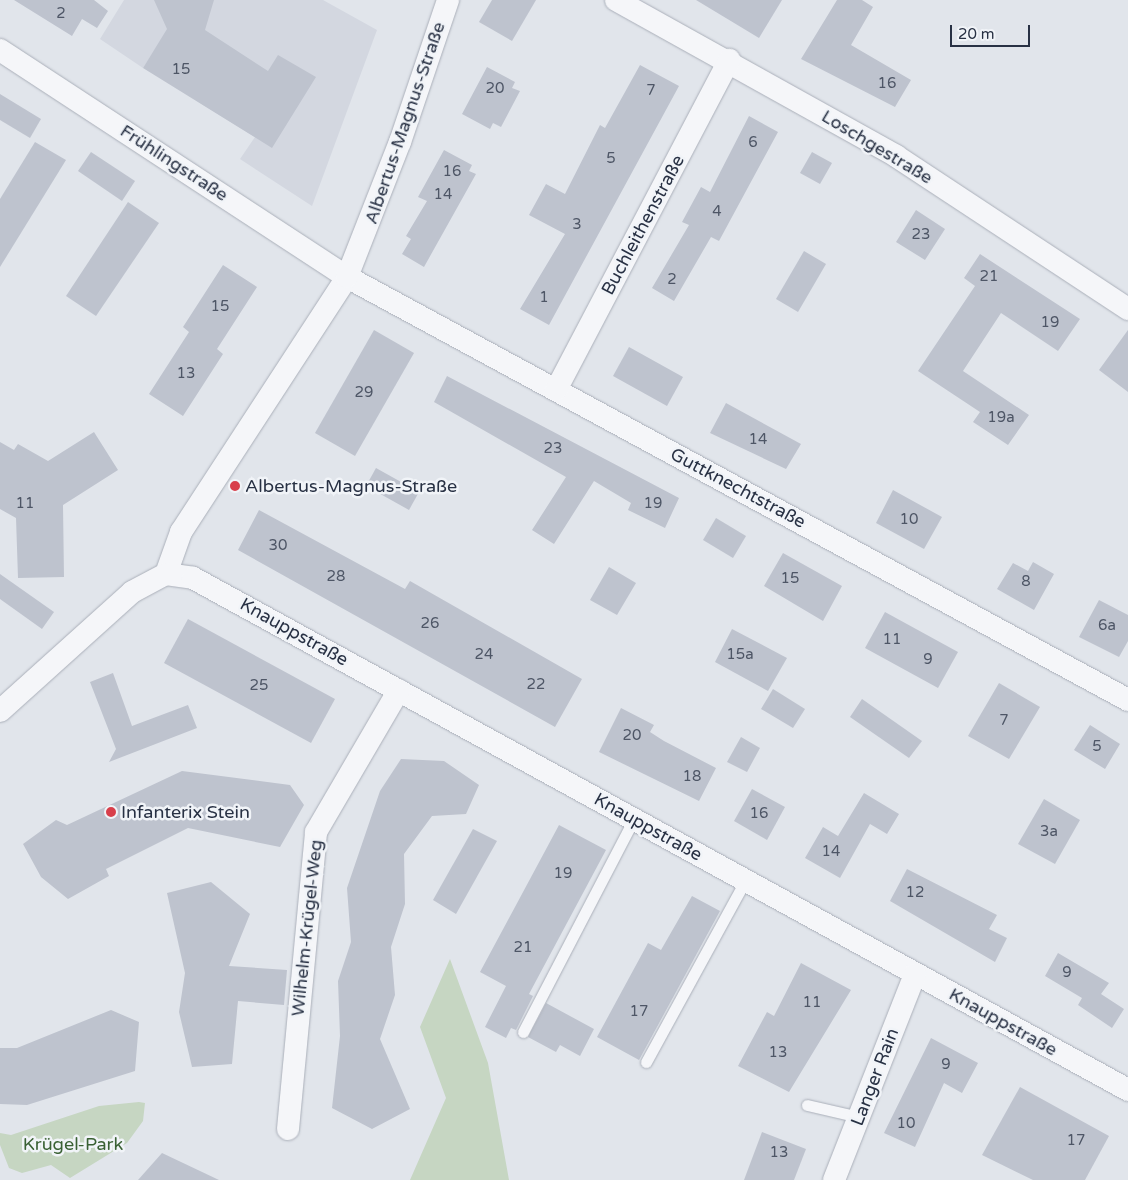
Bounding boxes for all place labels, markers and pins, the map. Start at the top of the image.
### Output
place label: Albertus-Magnus-Straße [245,475,457,497]
marker: Albertus-Magnus-Straße [229,480,241,492]
place label: Infanterix Stein [121,801,250,823]
marker: Infanterix Stein [105,806,117,818]

